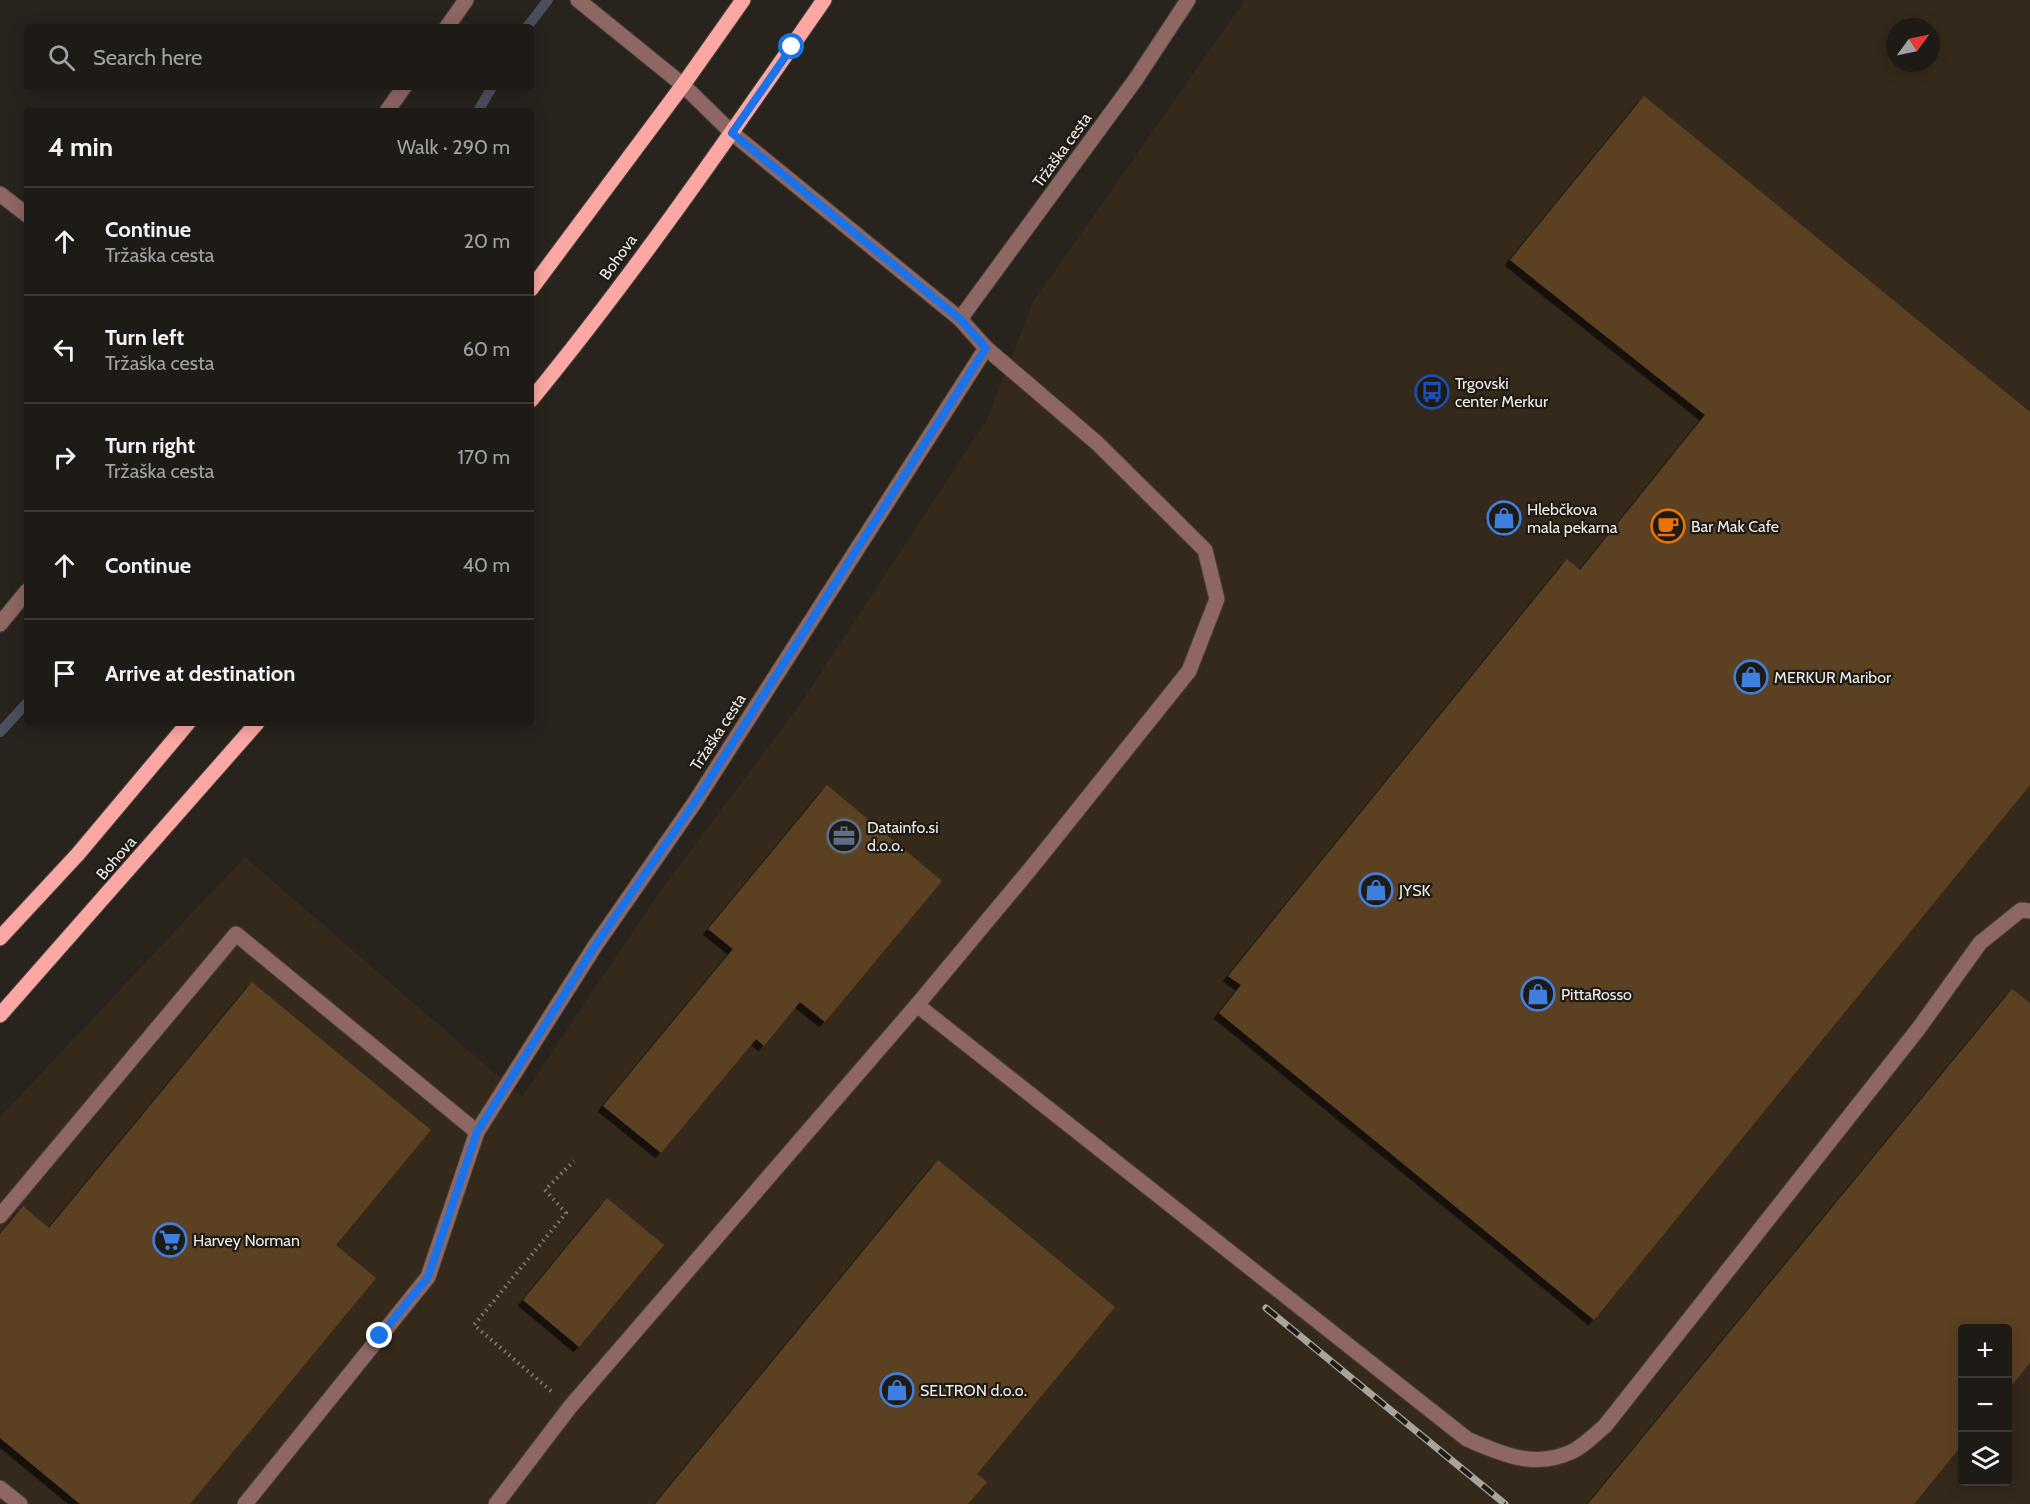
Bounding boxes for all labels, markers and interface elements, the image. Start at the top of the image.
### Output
north arrow [1886,18,1940,72]
search box [24,24,534,90]
route start [778,33,804,59]
icon: search [45,41,78,74]
text: Search here [93,44,202,71]
street label: Tržaška cesta [1029,109,1096,191]
text: 4 min [48,131,113,163]
text: Walk · 290 m [397,135,510,159]
text: Continue [105,216,191,243]
icon: ahead [48,225,81,258]
text: 20 m [464,229,510,253]
street label: Bohova [595,230,641,283]
text: Tržaška cesta [105,243,214,267]
text: Turn left [105,324,184,351]
icon: left [48,333,81,366]
text: 60 m [463,337,510,361]
text: Tržaška cesta [105,351,214,375]
bus stop icon: Trgovski center Merkur [1414,374,1450,410]
place label: Trgovski center Merkur [1455,374,1549,411]
text: Turn right [105,432,195,459]
icon: right [48,441,81,474]
text: 170 m [458,445,510,469]
text: Tržaška cesta [105,459,214,483]
shop icon: Hlebčkova mala pekarna [1486,500,1522,536]
place label: Hlebčkova mala pekarna [1527,500,1618,537]
cafe icon: Bar Mak Cafe [1650,508,1686,544]
place label: Bar Mak Cafe [1691,517,1779,536]
icon: ahead [48,549,81,582]
text: Continue [105,552,191,579]
text: 40 m [462,553,510,577]
icon: arrive [48,657,81,690]
shop icon: MERKUR Maribor [1733,659,1769,695]
text: Arrive at destination [105,660,295,687]
place label: MERKUR Maribor [1774,668,1892,687]
street label: Tržaška cesta [686,690,750,774]
office icon: Datainfo.si d.o.o. [826,818,862,854]
place label: Datainfo.si d.o.o. [867,818,939,855]
street label: Bohova [92,832,140,884]
shop icon: JYSK [1358,872,1394,908]
place label: JYSK [1398,881,1431,900]
shop icon: PittaRosso [1520,976,1556,1012]
place label: PittaRosso [1561,985,1632,1004]
supermarket icon: Harvey Norman [152,1222,188,1258]
place label: Harvey Norman [193,1231,300,1250]
route end [366,1322,392,1348]
map controls [1958,1324,2012,1486]
button: + [1958,1324,2012,1378]
shop icon: SELTRON d.o.o. [879,1372,915,1408]
button: − [1958,1378,2012,1432]
place label: SELTRON d.o.o. [920,1381,1027,1400]
button: layers [1958,1432,2012,1486]

